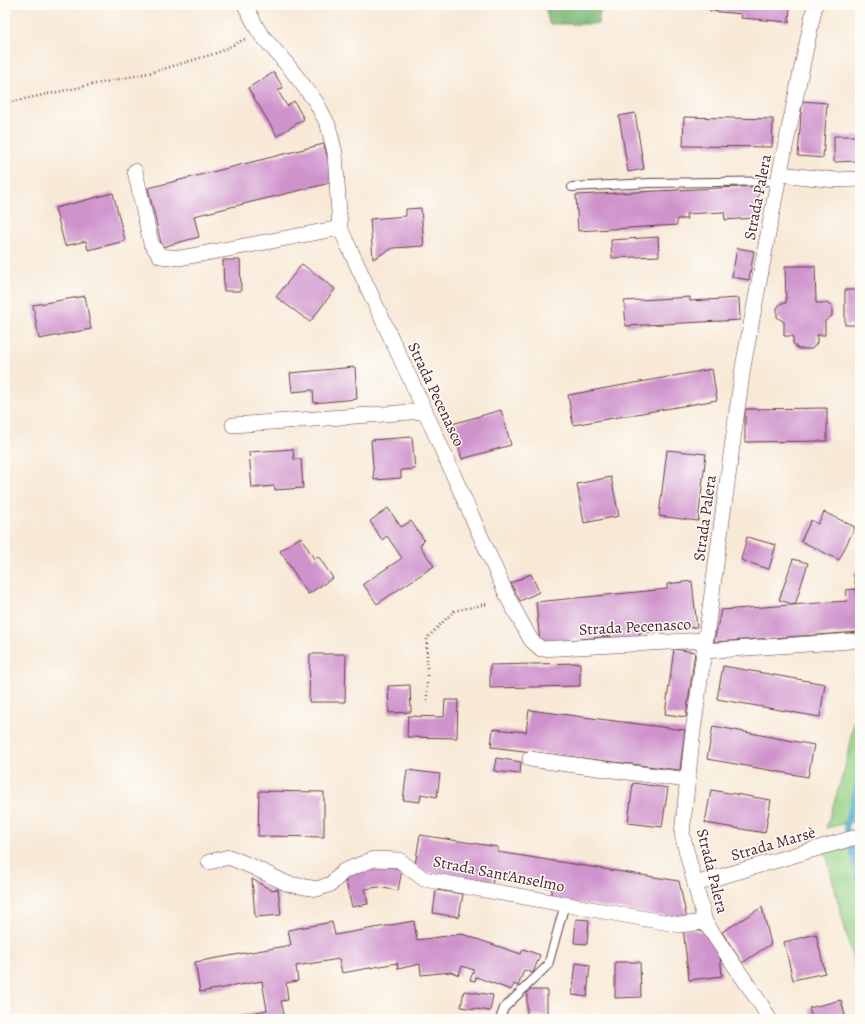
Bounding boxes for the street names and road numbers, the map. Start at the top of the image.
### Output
street label: Strada Palera [739,152,777,242]
street label: Strada Pecenasco [402,339,470,450]
street label: Strada Palera [688,473,722,563]
street label: Strada Pecenasco [578,613,692,641]
street label: Strada Marsè [728,821,818,867]
street label: Strada Palera [691,826,733,917]
street label: Strada Sant'Anselmo [431,850,567,898]

